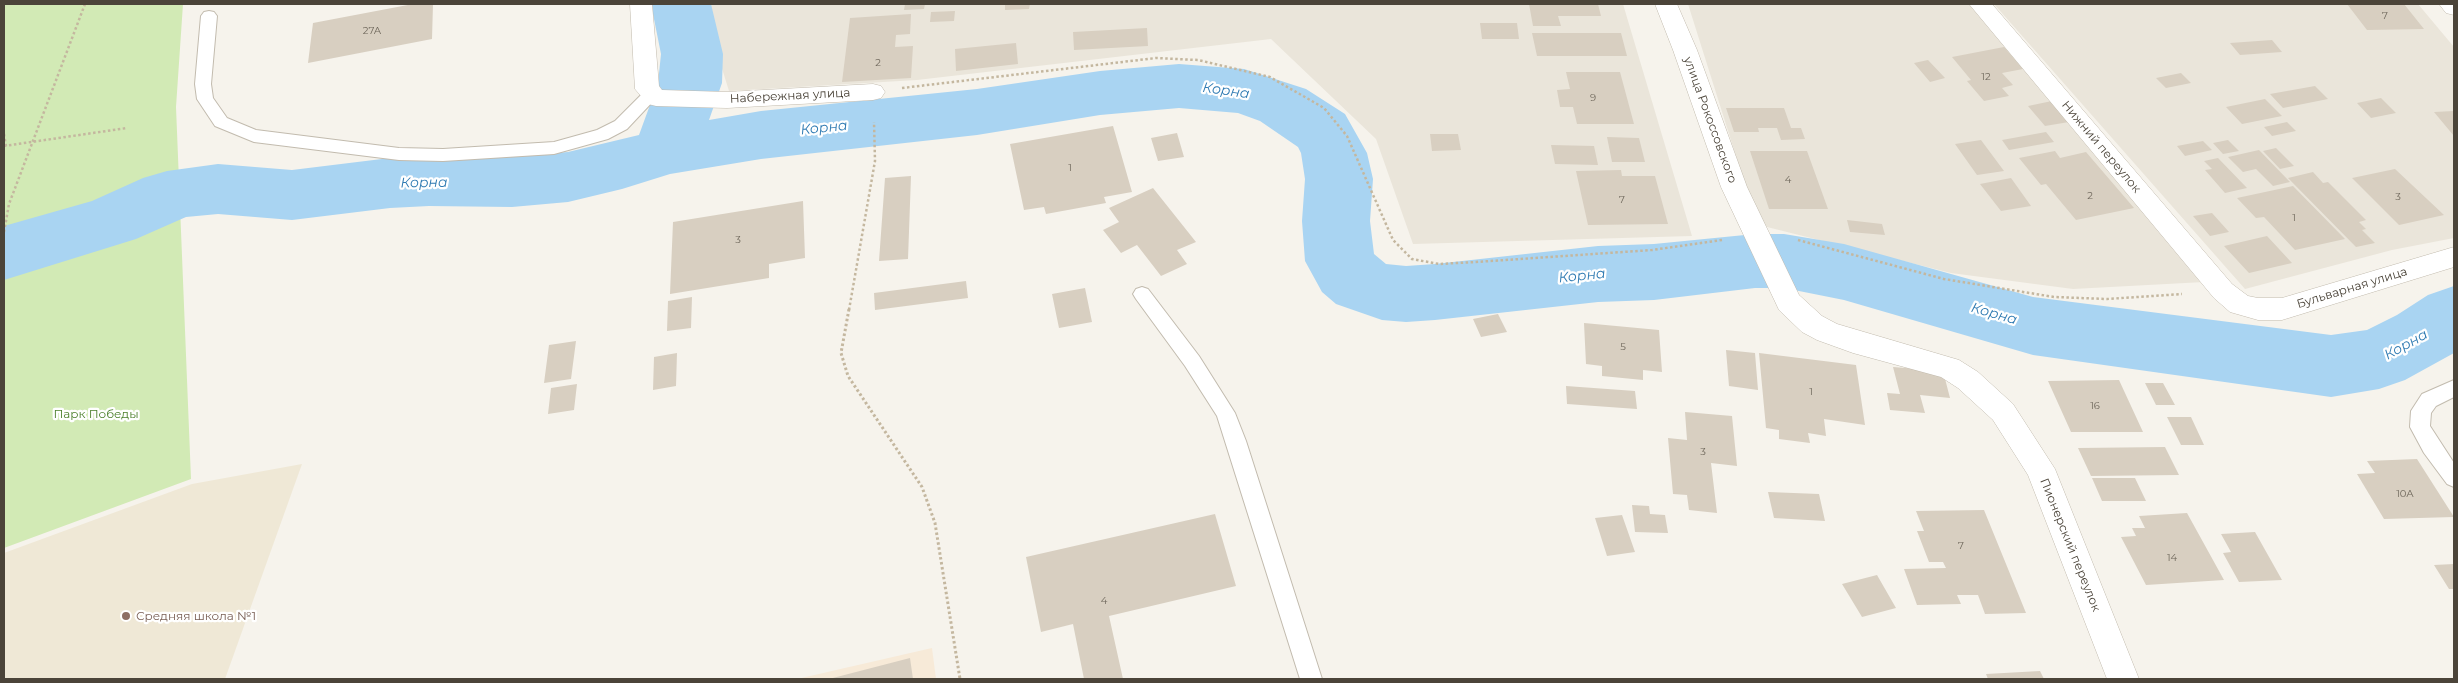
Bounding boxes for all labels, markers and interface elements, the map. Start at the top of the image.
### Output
house number: 7 [2382,10,2388,22]
house number: 27А [363,25,381,37]
street label: улица Рокоссовского [1680,55,1740,185]
house number: 2 [875,57,881,69]
house number: 12 [1981,71,1991,83]
water label: Корна [1201,79,1251,103]
street label: Набережная улица [729,86,851,106]
house number: 9 [1590,92,1596,104]
street label: Нижний переулок [2058,98,2144,196]
water label: Корна [800,117,848,139]
house number: 1 [1068,162,1072,174]
water label: Корна [400,174,448,192]
house number: 4 [1785,174,1791,186]
house number: 2 [2087,190,2093,202]
house number: 3 [2395,191,2401,203]
house number: 7 [1619,194,1625,206]
house number: 1 [2292,212,2296,224]
house number: 3 [735,234,741,246]
street label: Бульварная улица [2295,264,2409,312]
water label: Корна [1558,265,1606,287]
water label: Корна [1969,299,2019,329]
water label: Корна [2381,326,2431,364]
house number: 5 [1620,341,1626,353]
house number: 1 [1809,386,1813,398]
house number: 16 [2090,400,2100,412]
park label: Парк Победы [53,407,139,421]
house number: 3 [1700,446,1706,458]
street label: Пионерский переулок [2037,476,2103,614]
house number: 10А [2396,488,2414,500]
house number: 7 [1958,540,1964,552]
house number: 14 [2167,552,2177,564]
house number: 4 [1101,595,1107,607]
place label: Средняя школа №1 [136,609,256,623]
marker: Средняя школа №1 [120,610,132,622]

